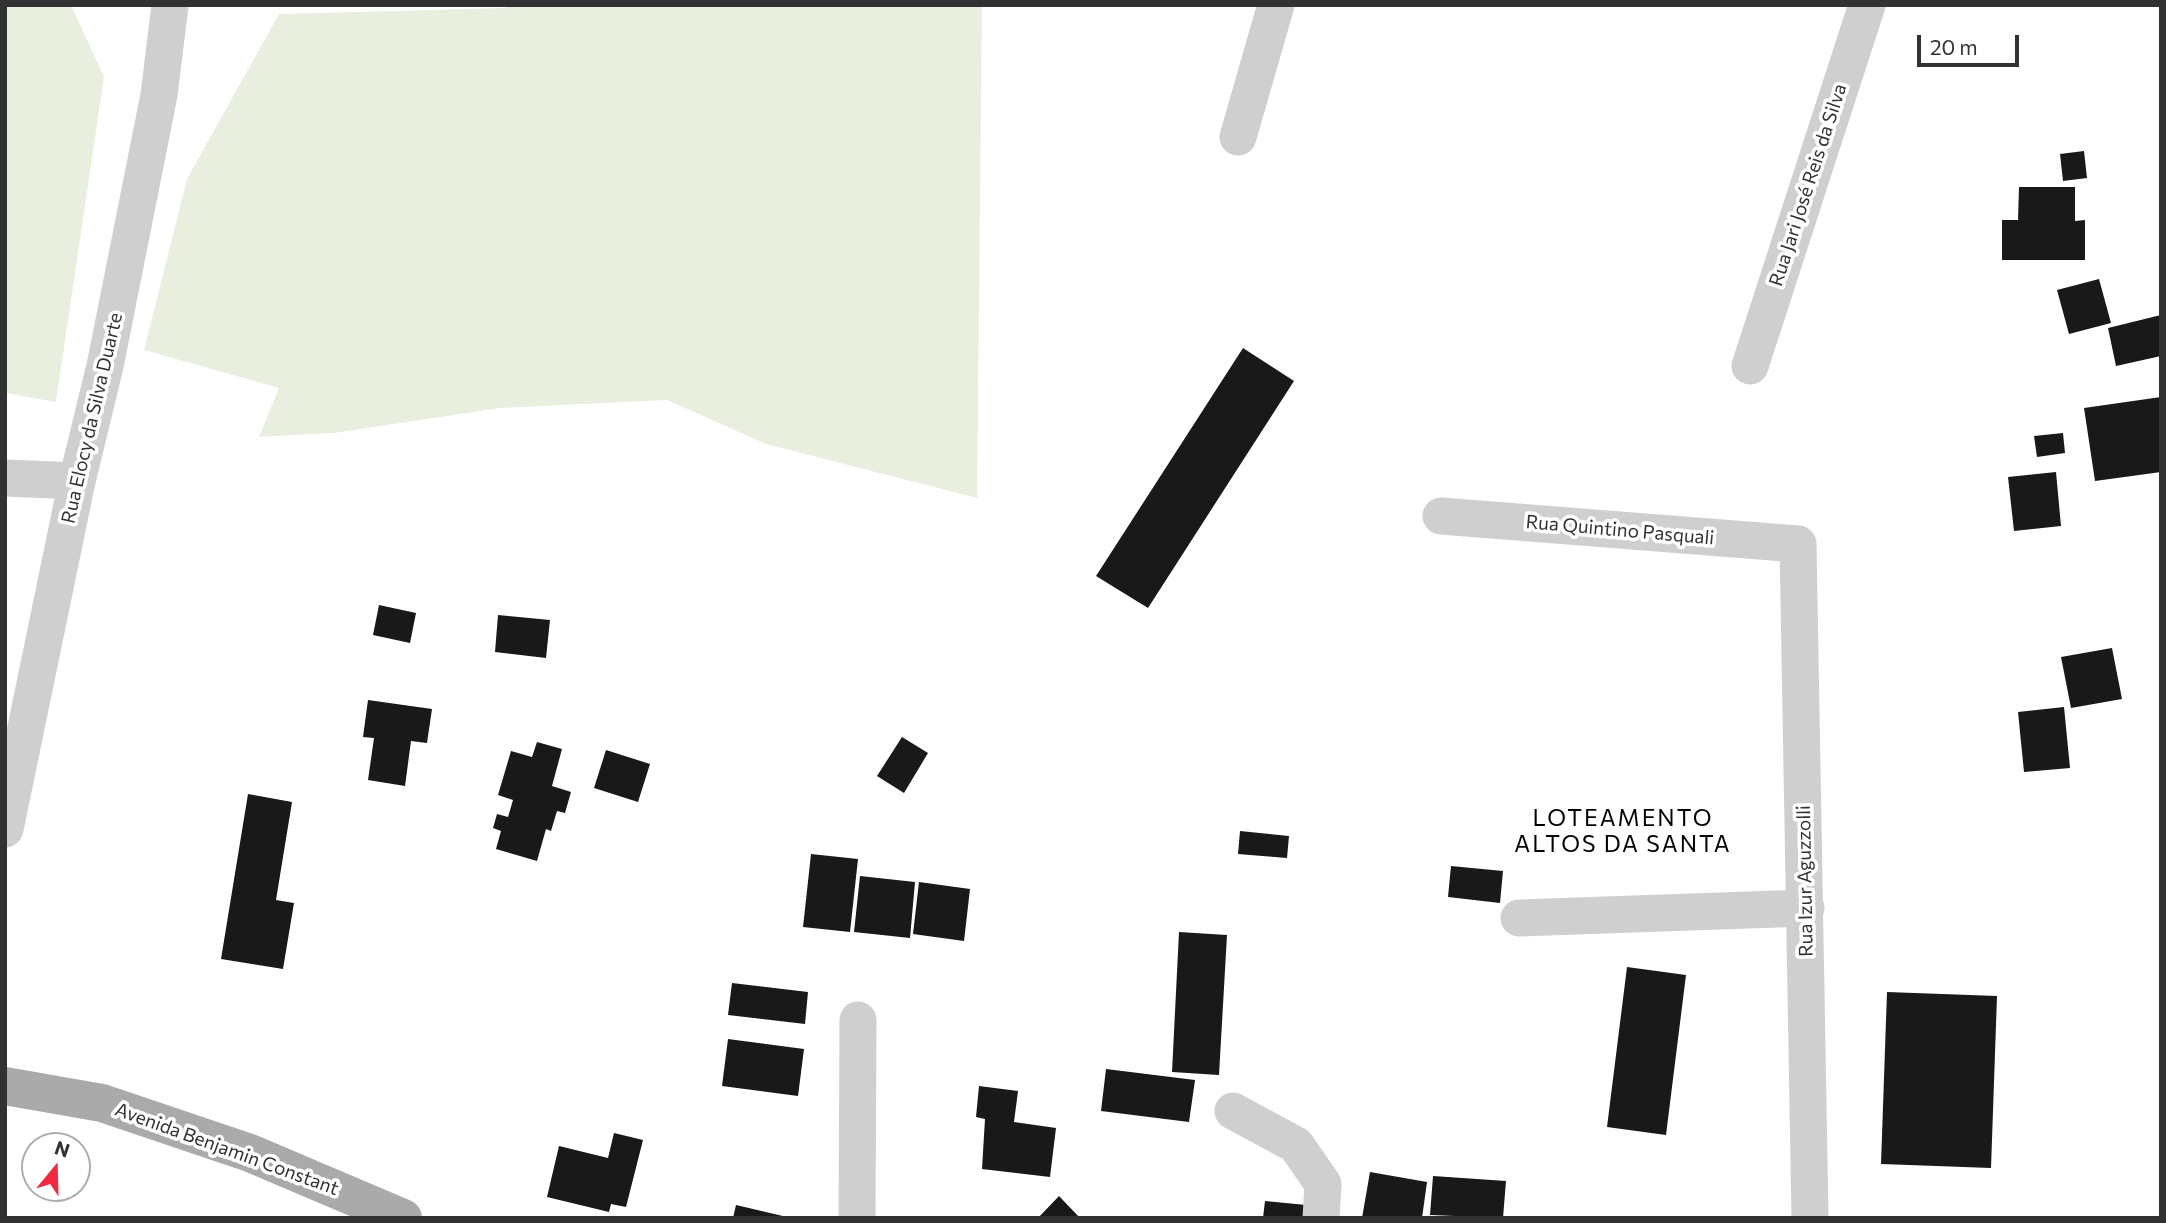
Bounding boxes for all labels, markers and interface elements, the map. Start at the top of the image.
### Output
scale bar [1921,21,2022,65]
text: 20 m [1930,34,1978,59]
street label: Rua Jari José Reis da Silva [1764,81,1852,289]
street label: Rua Elocy da Silva Duarte [57,310,127,526]
street label: Rua Quintino Pasquali [1525,510,1715,550]
district label: LOTEAMENTO ALTOS DA SANTA [1516,804,1730,858]
street label: Rua Izur Aguzzolli [1792,805,1818,957]
street label: Avenida Benjamin Constant [112,1098,342,1200]
north arrow [21,1132,91,1202]
text: N [52,1135,73,1162]

